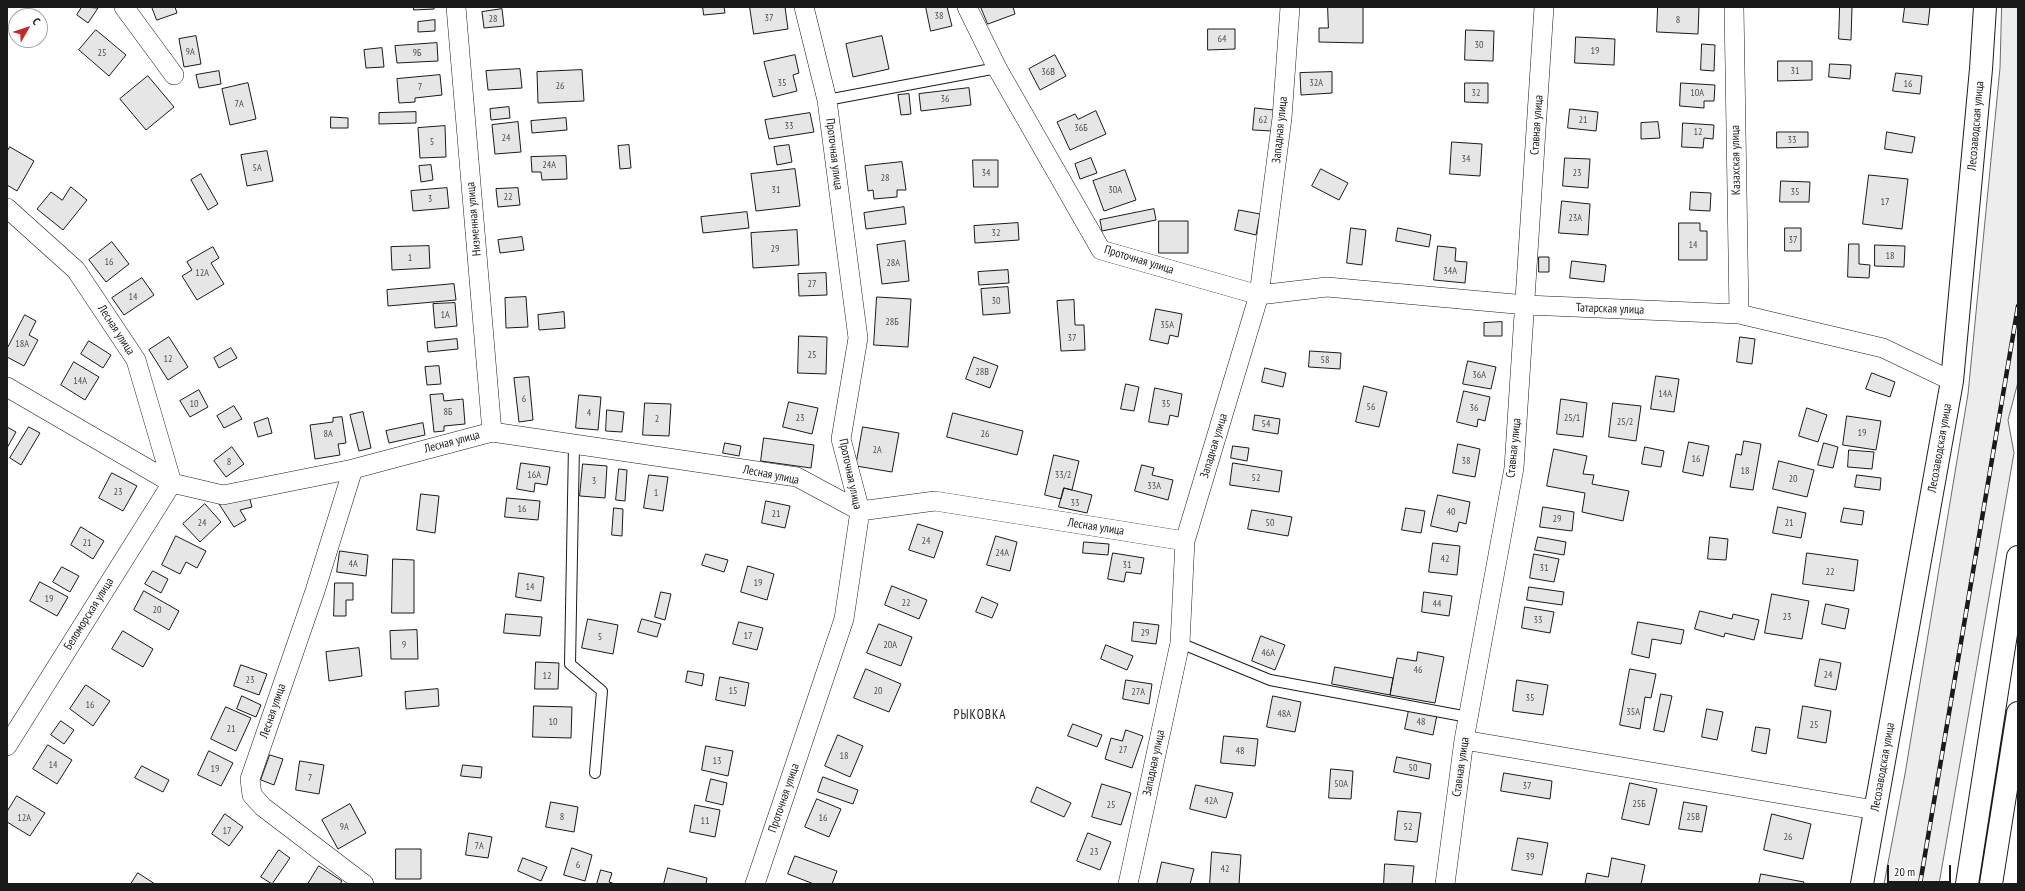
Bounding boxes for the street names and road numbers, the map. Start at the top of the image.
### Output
street label: Лесозаводская улица [1965,81,1987,171]
street label: Ставная улица [1528,94,1546,156]
street label: Западная улица [1269,96,1291,164]
street label: Проточная улица [822,117,846,191]
street label: Казахская улица [1728,125,1744,195]
street label: Низменная улица [464,181,484,257]
street label: Проточная улица [1102,243,1176,277]
street label: Татарская улица [1576,301,1644,317]
street label: Лесная улица [94,302,138,358]
street label: Лесозаводская улица [1925,402,1955,494]
street label: Западная улица [1197,412,1231,480]
street label: Ставная улица [1504,417,1524,479]
street label: Лесная улица [423,428,481,456]
street label: Проточная улица [835,437,865,511]
street label: Лесная улица [742,462,800,488]
street label: Лесная улица [1067,515,1125,539]
street label: Беломорская улица [61,575,117,653]
street label: Лесная улица [257,682,289,740]
street label: Лесозаводская улица [1868,721,1898,813]
street label: Западная улица [1140,729,1168,797]
street label: Ставная улица [1450,736,1472,798]
street label: Проточная улица [765,762,803,834]

